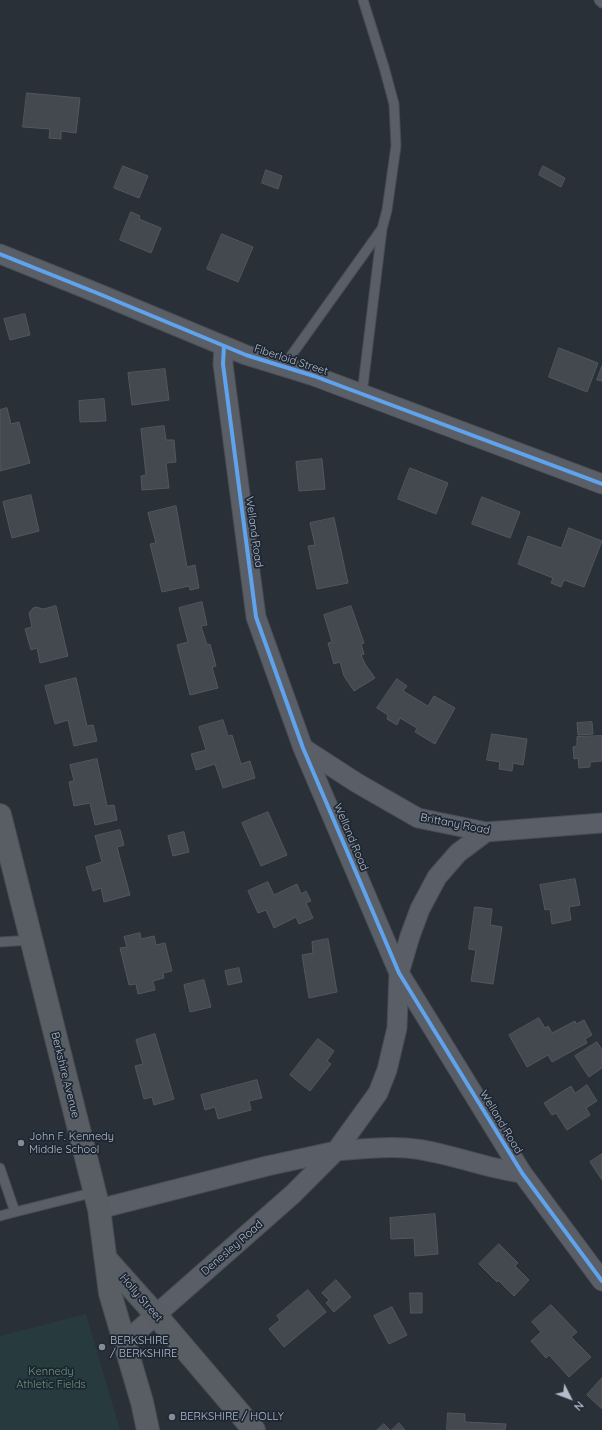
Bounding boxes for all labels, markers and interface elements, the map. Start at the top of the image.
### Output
street label: Fiberloid Street [252,342,330,378]
street label: Welland Road [242,496,266,568]
street label: Welland Road [331,801,371,873]
street label: Brittany Road [419,811,491,837]
street label: Berkshire Avenue [48,1031,82,1119]
street label: Welland Road [477,1088,525,1156]
place label: John F. Kennedy Middle School [29,1130,114,1156]
marker: John F. Kennedy Middle School [16,1138,26,1148]
street label: Denesley Road [199,1218,265,1278]
street label: Holly Street [117,1271,165,1325]
place label: BERKSHIRE / BERKSHIRE [110,1334,177,1360]
marker: BERKSHIRE / BERKSHIRE [97,1342,107,1352]
park label: Kennedy Athletic Fields [16,1365,86,1391]
north arrow [550,1378,590,1418]
text: N [571,1398,587,1414]
place label: BERKSHIRE / HOLLY [180,1410,284,1424]
marker: BERKSHIRE / HOLLY [167,1412,177,1422]

